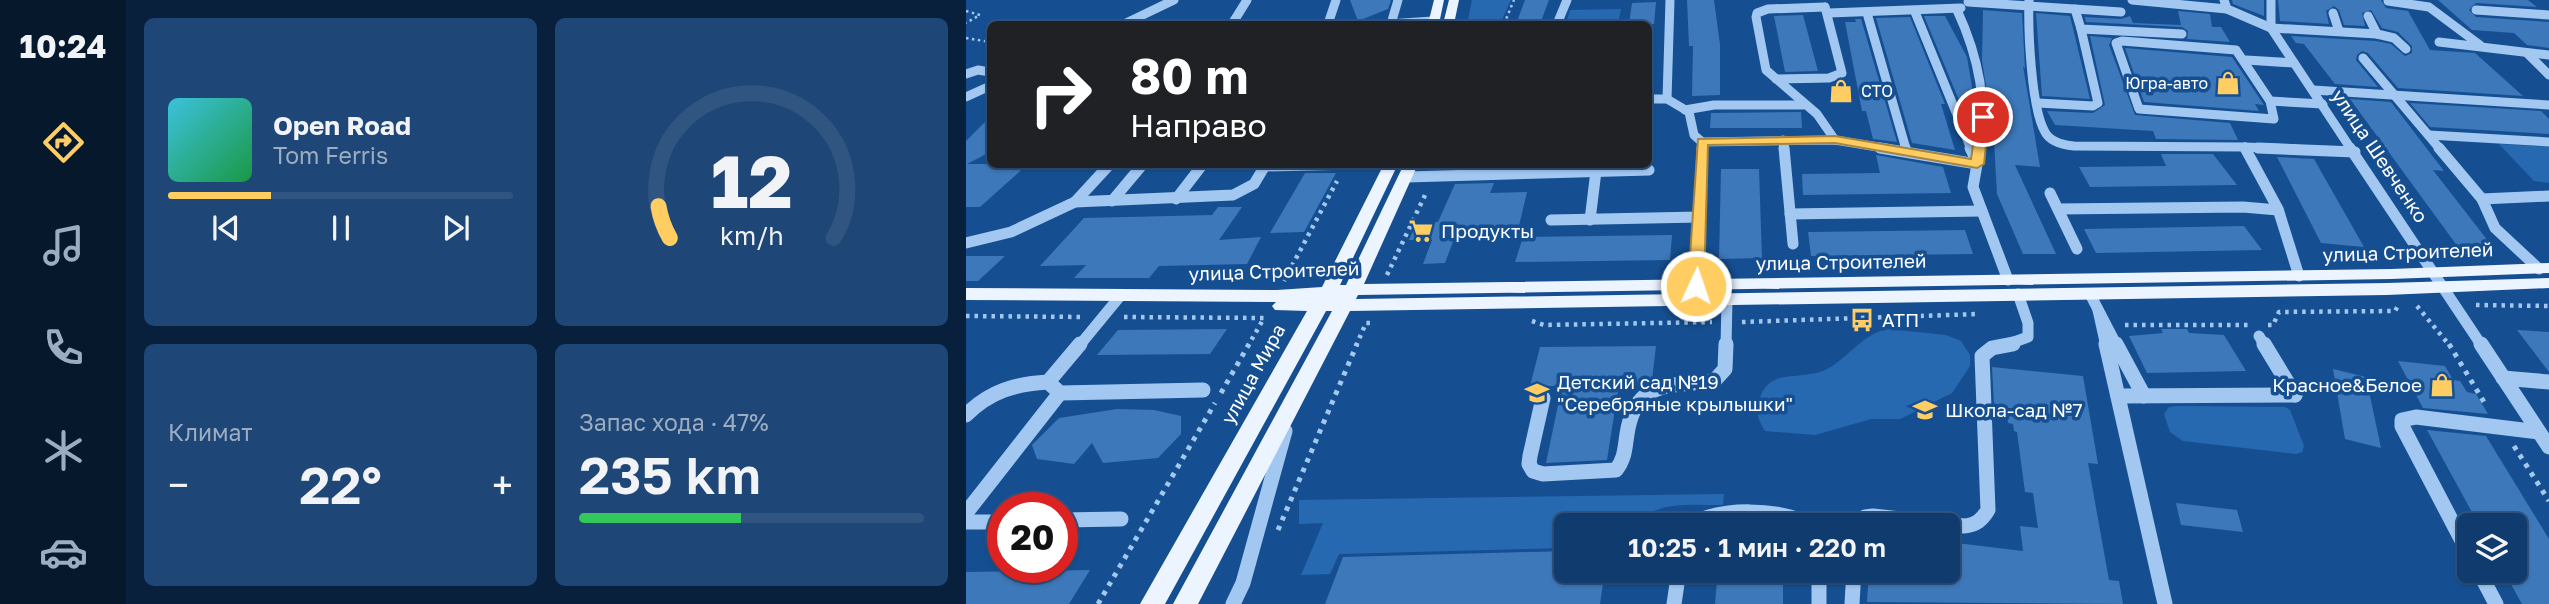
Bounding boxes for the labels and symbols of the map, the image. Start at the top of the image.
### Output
shop icon: Югра-авто [2214,69,2242,97]
place label: Югра-авто [2125,73,2208,93]
shop icon: СТО [1827,77,1855,105]
place label: СТО [1861,81,1893,101]
street label: улица Шевченко [2327,85,2433,227]
pin [1953,87,2013,147]
supermarket icon: Продукты [1407,217,1435,245]
place label: Продукты [1441,219,1534,242]
street label: улица Строителей [2322,237,2494,266]
position arrow [1659,249,1733,323]
street label: улица Строителей [1755,249,1927,274]
street label: улица Строителей [1188,256,1360,285]
bus stop icon: АТП [1848,306,1876,334]
place label: АТП [1882,308,1919,331]
street label: улица Мира [1216,320,1289,428]
place label: Детский сад №19 "Серебряные крылышки" [1557,370,1793,415]
shop icon: Красное&Белое [2428,371,2456,399]
place label: Красное&Белое [2272,373,2422,396]
school or university icon: Детский сад №19 "Серебряные крылышки" [1523,379,1551,407]
school or university icon: Школа-сад №7 [1911,396,1939,424]
place label: Школа-сад №7 [1945,398,2082,421]
speed limit sign: 20 [987,492,1078,583]

